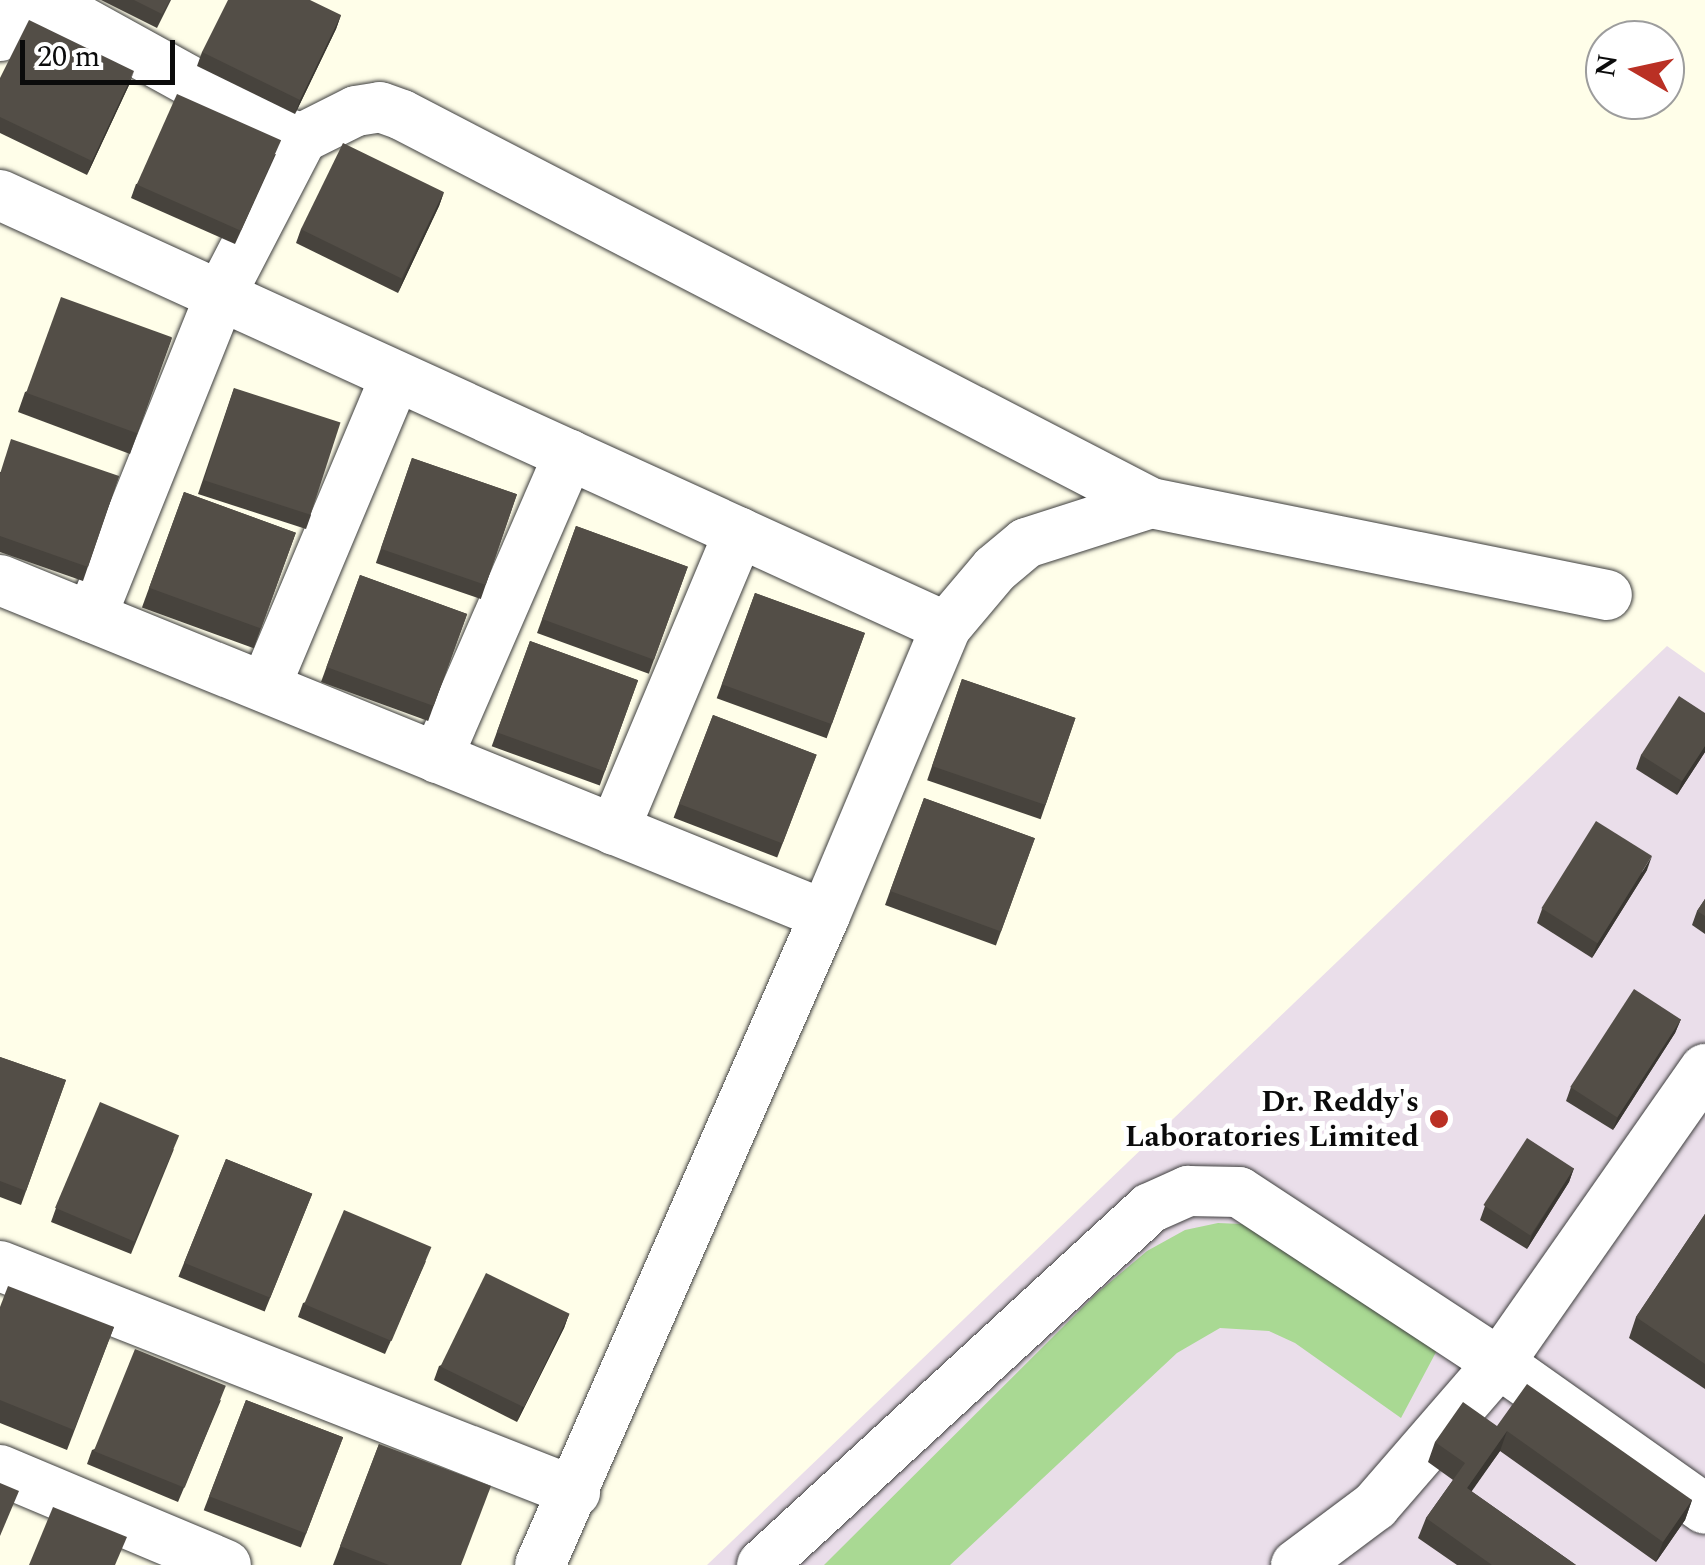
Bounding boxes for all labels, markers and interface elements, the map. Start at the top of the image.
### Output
scale bar [25,20,180,82]
north arrow [1585,20,1685,120]
text: 20 m [37,34,100,80]
text: N [1584,51,1630,80]
place label: Dr. Reddy's Laboratories Limited [1125,1084,1419,1154]
marker: Dr. Reddy's Laboratories Limited [1428,1108,1450,1130]

